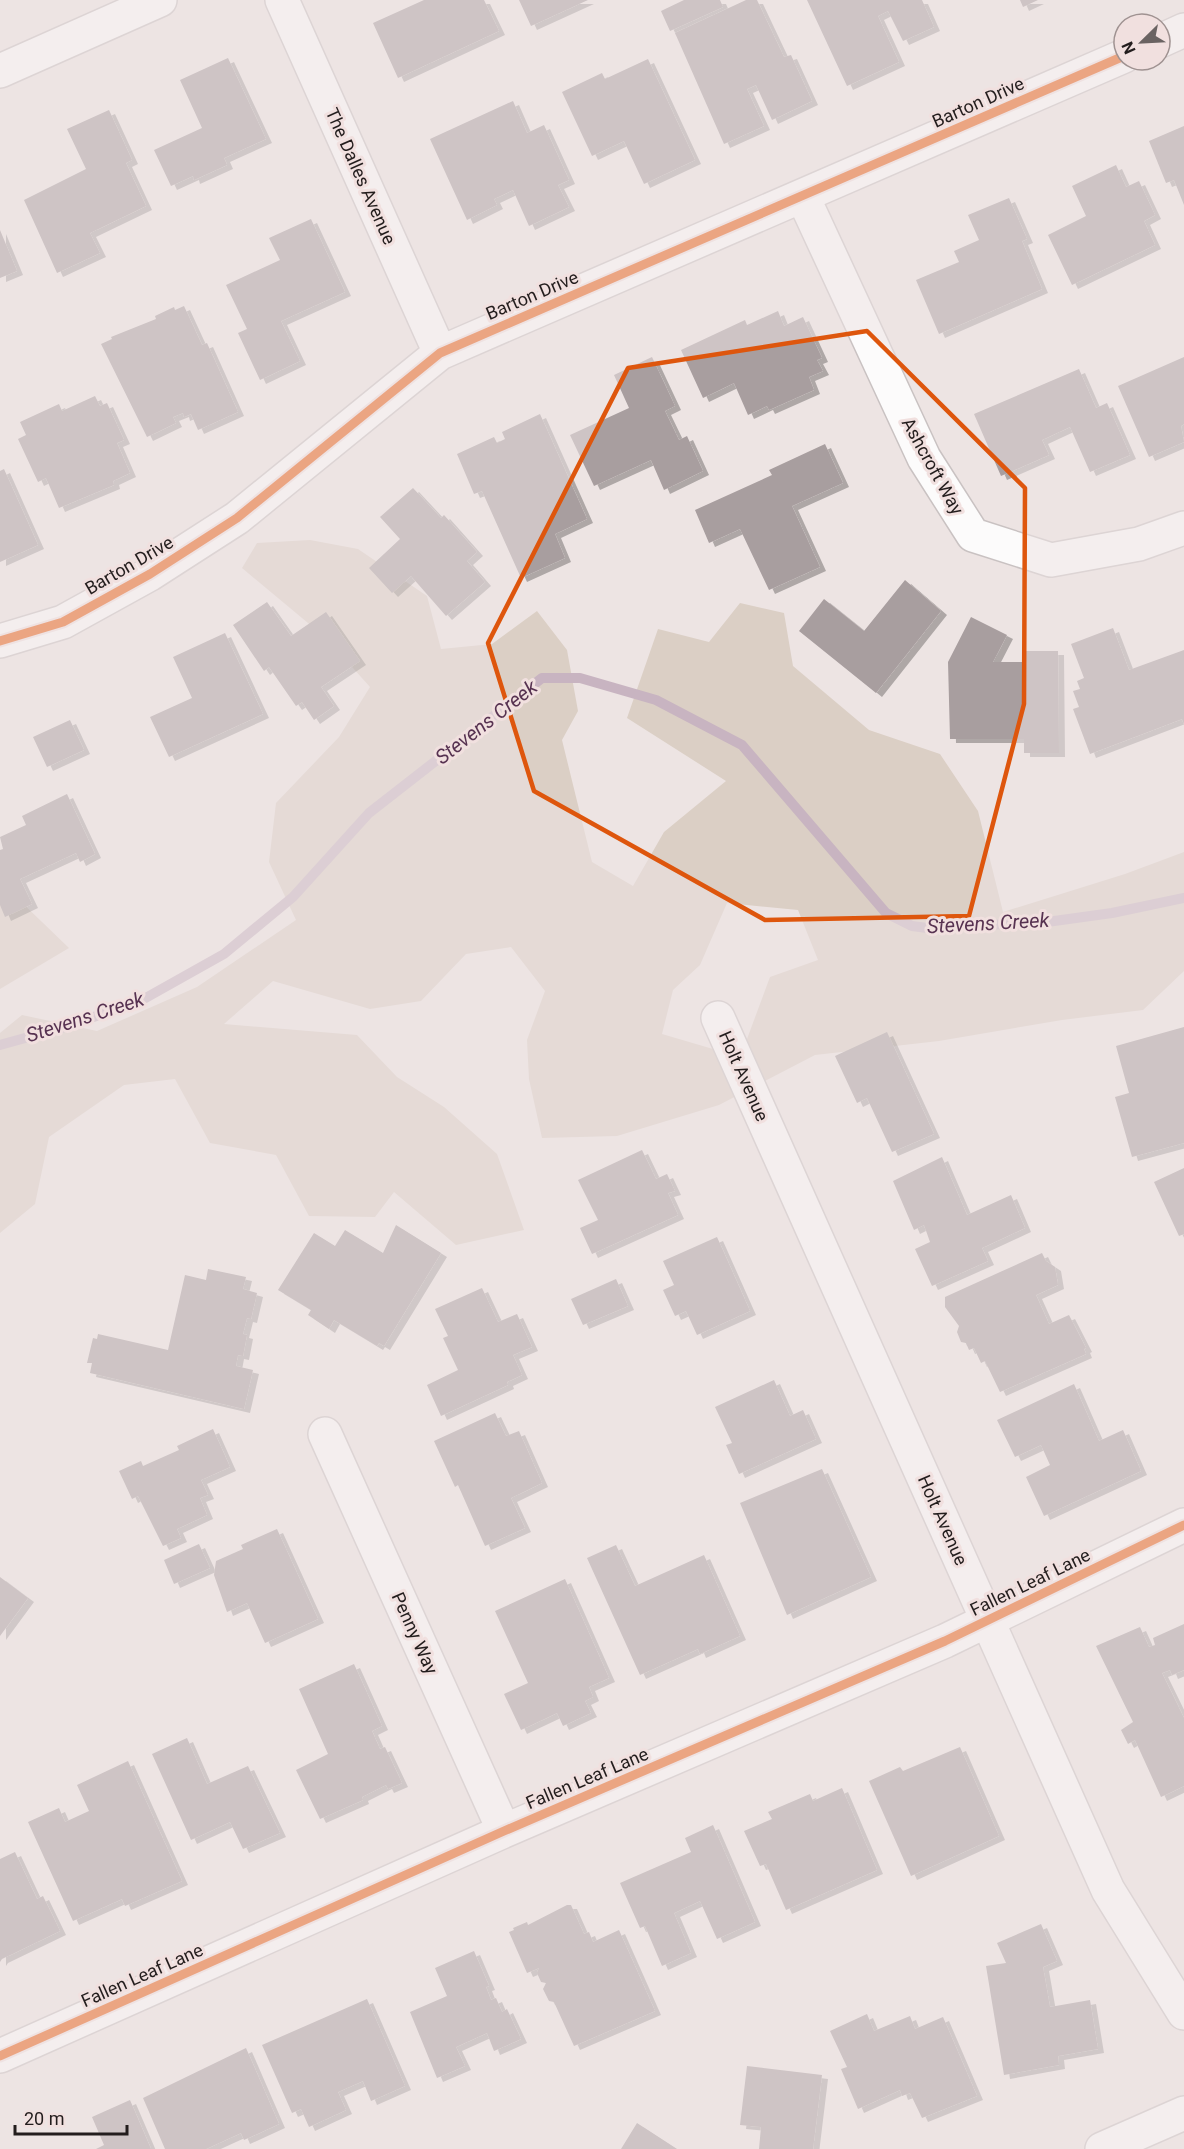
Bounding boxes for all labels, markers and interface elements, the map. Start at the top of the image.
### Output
north arrow [1112,12,1172,72]
text: N [1118,39,1140,57]
street label: Barton Drive [929,72,1027,132]
street label: The Dalles Avenue [321,104,401,248]
street label: Barton Drive [483,266,581,324]
street label: Ashcroft Way [898,414,968,518]
street label: Barton Drive [81,531,177,599]
water label: Stevens Creek [430,674,543,769]
water label: Stevens Creek [926,908,1051,938]
water label: Stevens Creek [23,986,148,1047]
street label: Holt Avenue [715,1028,773,1124]
street label: Holt Avenue [914,1472,972,1568]
street label: Fallen Leaf Lane [967,1544,1093,1620]
street label: Penny Way [388,1589,443,1678]
street label: Fallen Leaf Lane [523,1743,651,1813]
street label: Fallen Leaf Lane [78,1939,206,2011]
scale bar [15,2098,128,2136]
text: 20 m [24,2108,64,2129]

